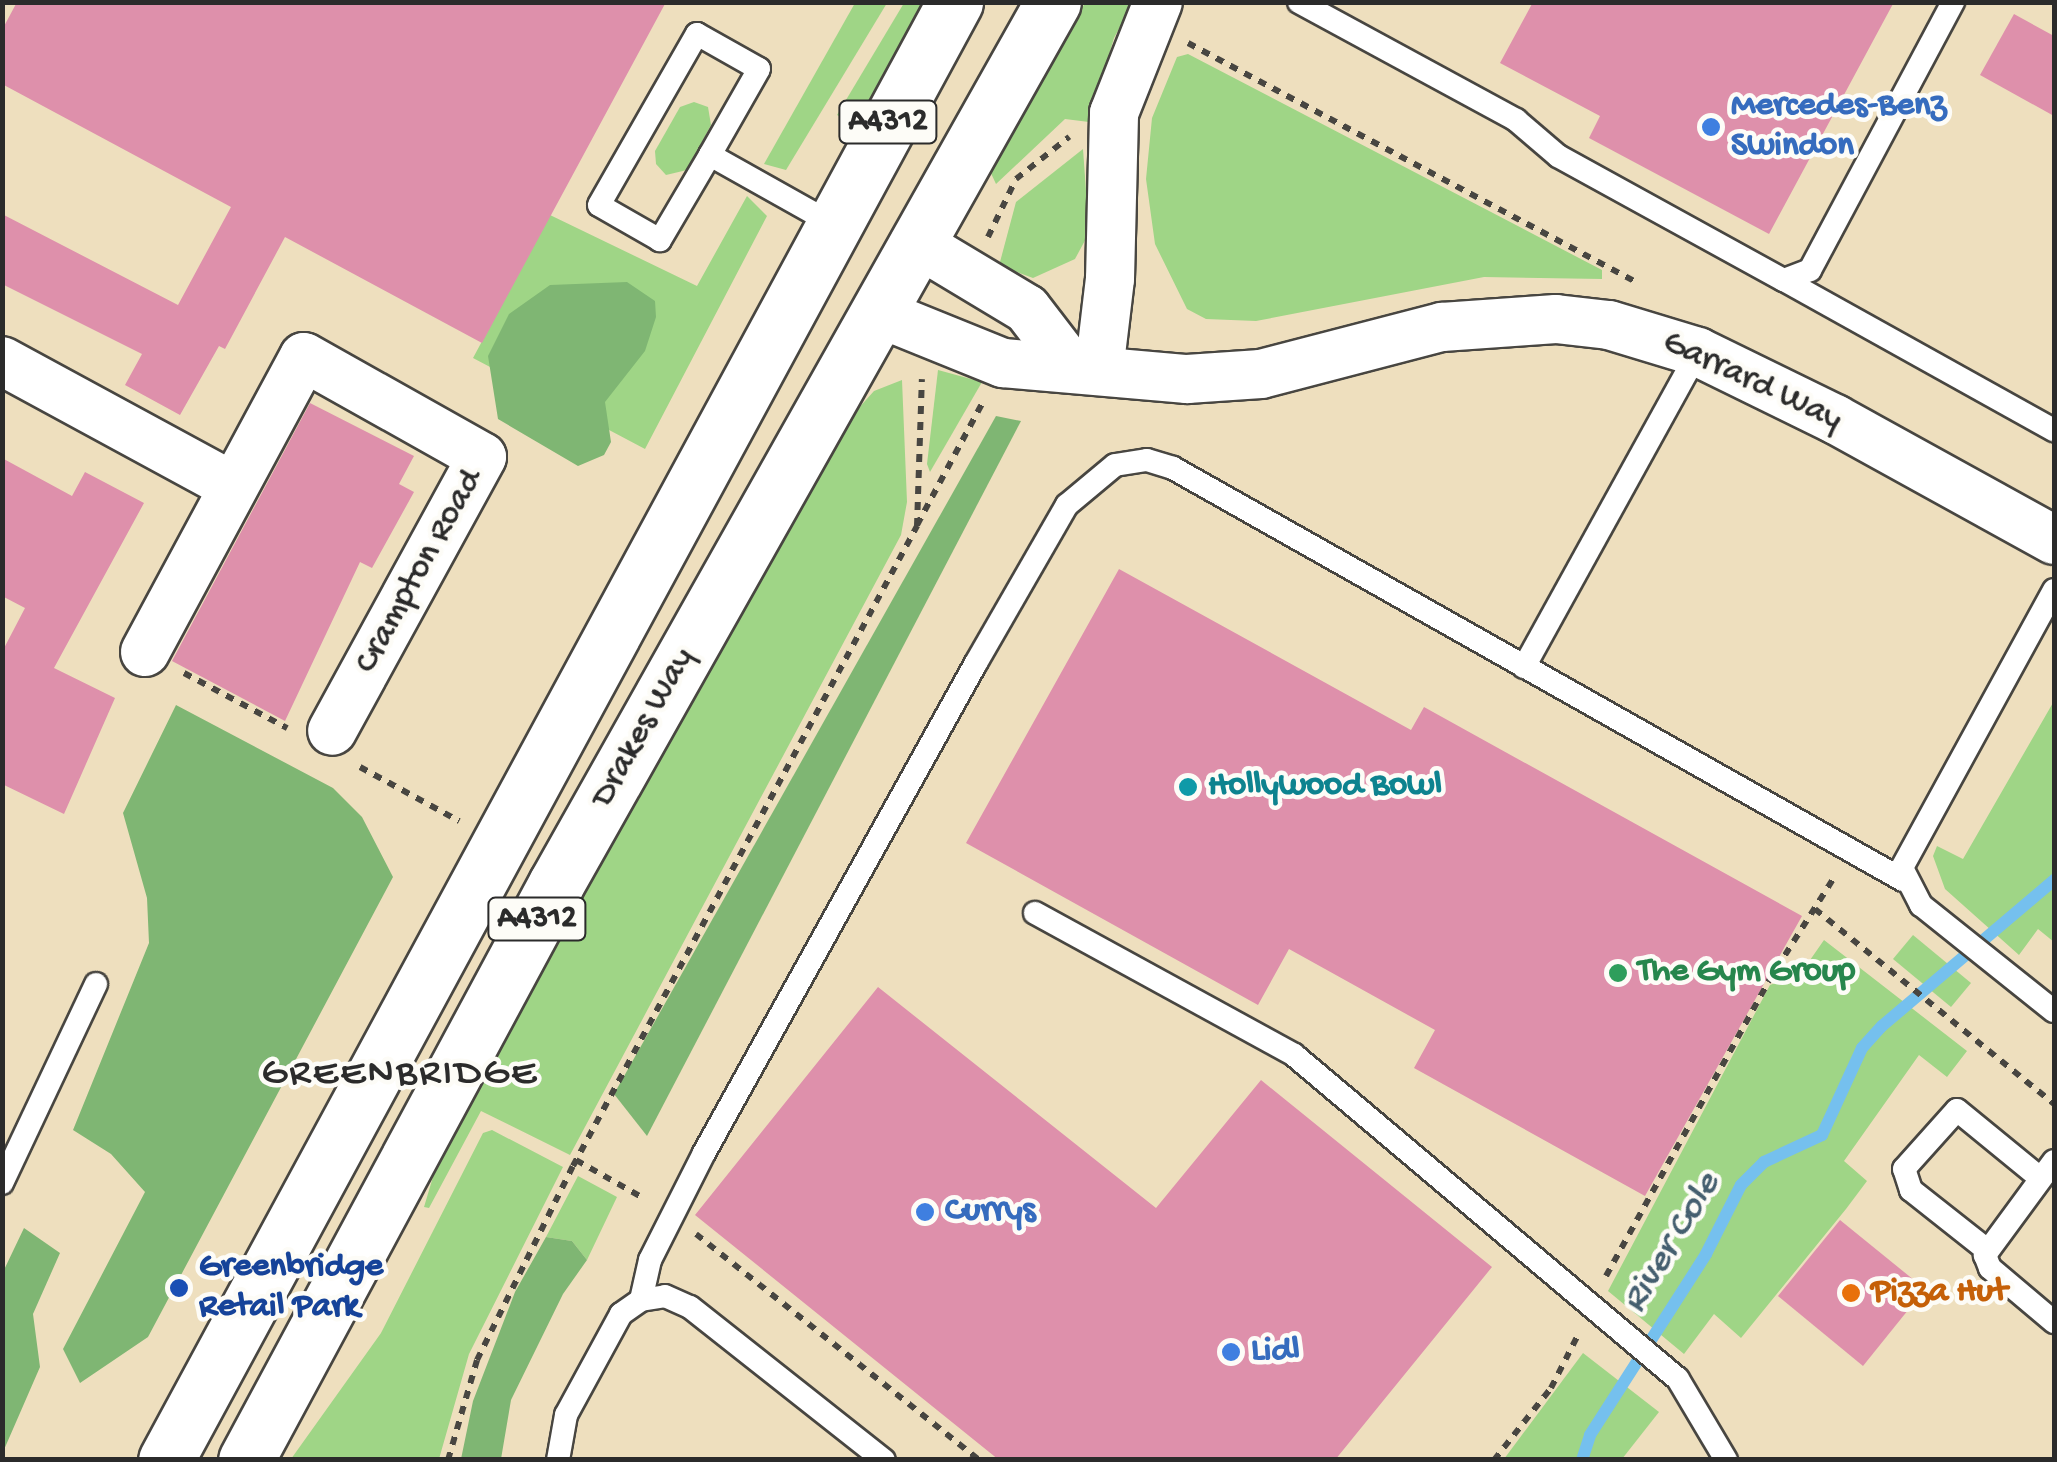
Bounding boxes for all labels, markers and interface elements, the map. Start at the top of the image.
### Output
place label: Mercedes-Benz Swindon [1731,86,1946,168]
road number: A4312 [838,95,938,149]
marker: Mercedes-Benz Swindon [1700,116,1722,138]
street label: Garrard Way [1656,322,1848,442]
street label: Crampton Road [347,463,493,681]
street label: Drakes Way [583,641,705,815]
place label: Hollywood Bowl [1208,766,1442,808]
marker: Hollywood Bowl [1177,776,1199,798]
road number: A4312 [487,892,587,946]
place label: The Gym Group [1638,952,1855,994]
marker: The Gym Group [1607,962,1629,984]
district label: GREENBRIDGE [262,1051,538,1099]
water label: River Cole [1613,1166,1733,1322]
place label: Currys [945,1191,1035,1233]
marker: Currys [914,1201,936,1223]
place label: Greenbridge Retail Park [199,1247,383,1329]
place label: Pizza Hut [1871,1272,2007,1314]
marker: Greenbridge Retail Park [168,1277,190,1299]
marker: Pizza Hut [1840,1282,1862,1304]
place label: Lidl [1251,1331,1300,1373]
marker: Lidl [1220,1341,1242,1363]

